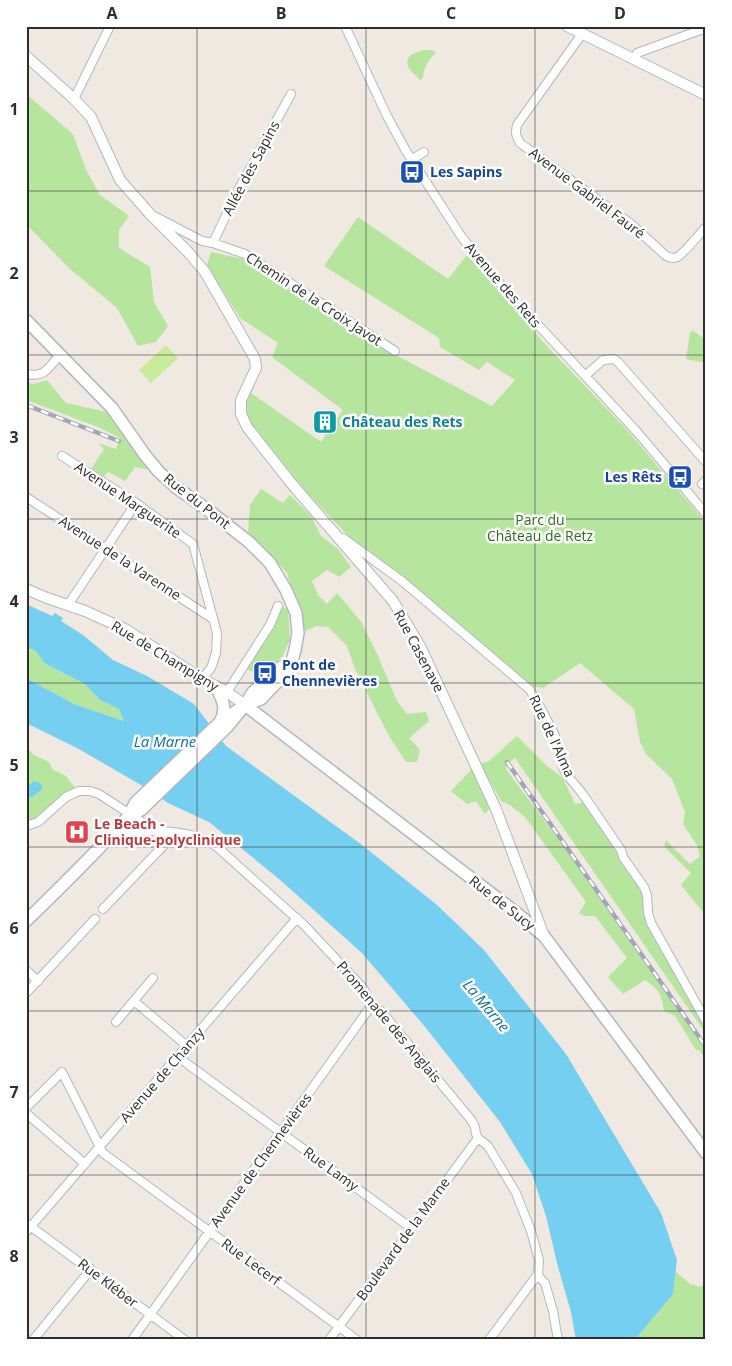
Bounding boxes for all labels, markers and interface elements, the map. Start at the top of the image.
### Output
text: A [106,2,118,24]
text: B [276,2,286,24]
text: C [446,2,456,24]
text: D [614,2,626,24]
text: 1 [9,98,19,120]
street label: Allée des Sapins [218,117,284,219]
street label: Avenue Gabriel Fauré [526,143,649,243]
bus stop icon: Les Sapins [399,159,425,185]
place label: Les Sapins [430,162,502,181]
street label: Avenue des Rets [461,238,546,332]
street label: Chemin de la Croix Javot [243,247,386,350]
text: 2 [9,262,19,284]
building icon: Château des Rets [312,409,338,435]
place label: Château des Rets [342,412,463,431]
text: 3 [9,426,19,448]
street label: Avenue Marguerite [71,457,185,542]
bus stop icon: Les Rêts [667,464,693,490]
place label: Les Rêts [605,467,662,486]
street label: Rue du Pont [160,469,235,533]
park label: Parc du Château de Retz [487,510,594,545]
street label: Avenue de la Varenne [55,511,185,604]
text: 4 [9,590,19,612]
street label: Rue Casenave [390,606,449,696]
street label: Rue de Champigny [108,616,223,696]
place label: Pont de Chennevières [282,655,377,690]
bus stop icon: Pont de Chennevières [252,660,278,686]
street label: Rue de l'Alma [525,692,580,780]
water label: La Marne [134,731,197,751]
text: 5 [9,754,19,776]
place label: Le Beach - Clinique-polyclinique [94,814,241,849]
hospital icon: Le Beach - Clinique-polyclinique [64,819,90,845]
street label: Rue de Sucy [465,871,540,935]
text: 6 [9,917,19,939]
street label: Promenade des Anglais [333,957,446,1087]
water label: La Marne [459,975,515,1036]
street label: Avenue de Chanzy [115,1022,209,1126]
text: 7 [9,1081,19,1103]
street label: Avenue de Chennevières [205,1089,316,1231]
street label: Rue Lamy [300,1142,363,1196]
street label: Boulevard de la Marne [352,1173,454,1304]
street label: Rue Lecerf [218,1234,286,1290]
text: 8 [9,1245,19,1267]
street label: Rue Kléber [74,1254,143,1312]

